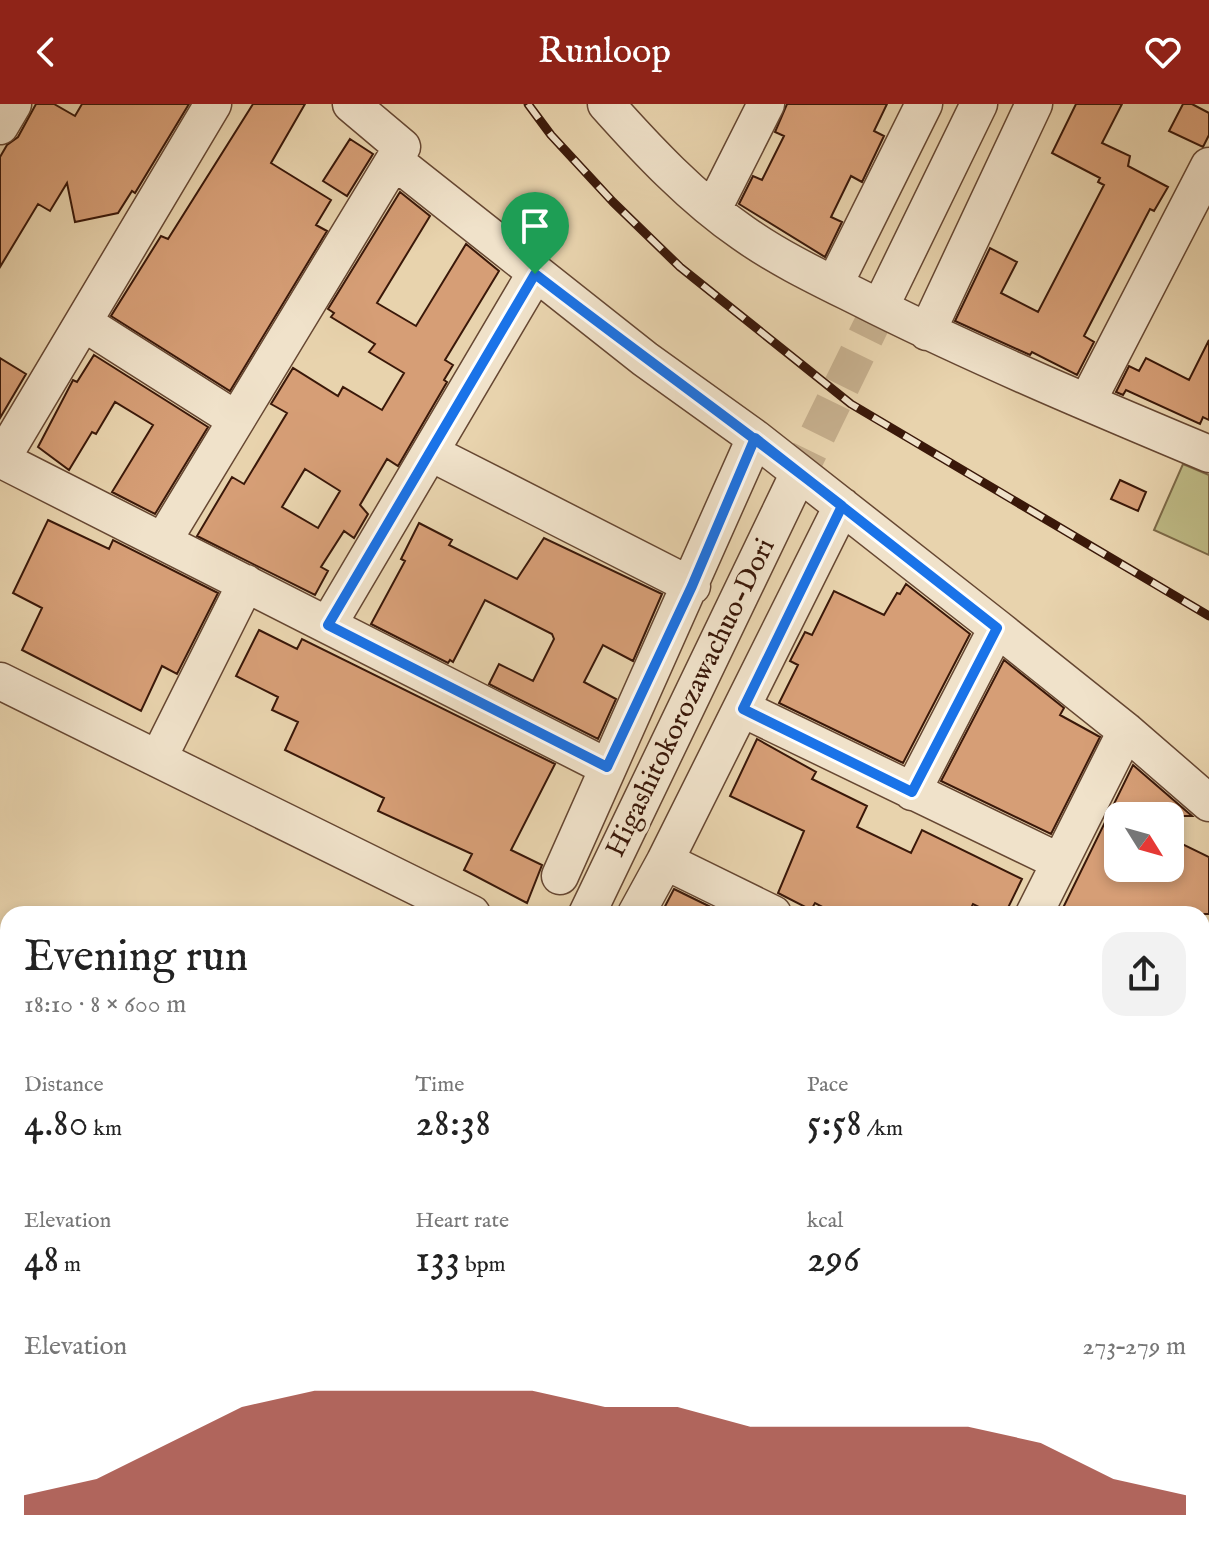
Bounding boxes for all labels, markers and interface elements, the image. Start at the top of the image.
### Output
text: Runloop [538,29,671,75]
icon: back [24,30,68,74]
icon: heart [1141,30,1185,74]
pin [501,192,569,274]
icon: arrive [513,204,557,248]
street label: Higashitokorozawachuo-Dori [598,533,784,863]
north arrow [1104,802,1184,882]
map controls [1104,802,1184,882]
text: Evening run [24,930,248,986]
button: share [1102,932,1186,1016]
text: 18:10 · 8 × 600 m [24,988,186,1021]
text: Distance [24,1071,104,1099]
text: Time [415,1071,464,1099]
text: Pace [807,1071,848,1099]
text: 4.80 [24,1099,88,1150]
text: 28:38 [415,1099,491,1150]
text: 5:58 [807,1099,862,1150]
text: km [88,1115,122,1143]
text: /km [862,1115,903,1143]
text: Elevation [24,1207,111,1235]
text: Heart rate [415,1207,509,1235]
text: kcal [807,1207,843,1235]
text: 48 [24,1235,59,1286]
text: 133 [415,1235,460,1286]
text: 296 [807,1235,860,1286]
text: m [59,1251,81,1279]
text: bpm [460,1251,506,1279]
text: Elevation [24,1330,127,1363]
text: 273–279 m [1082,1330,1186,1363]

